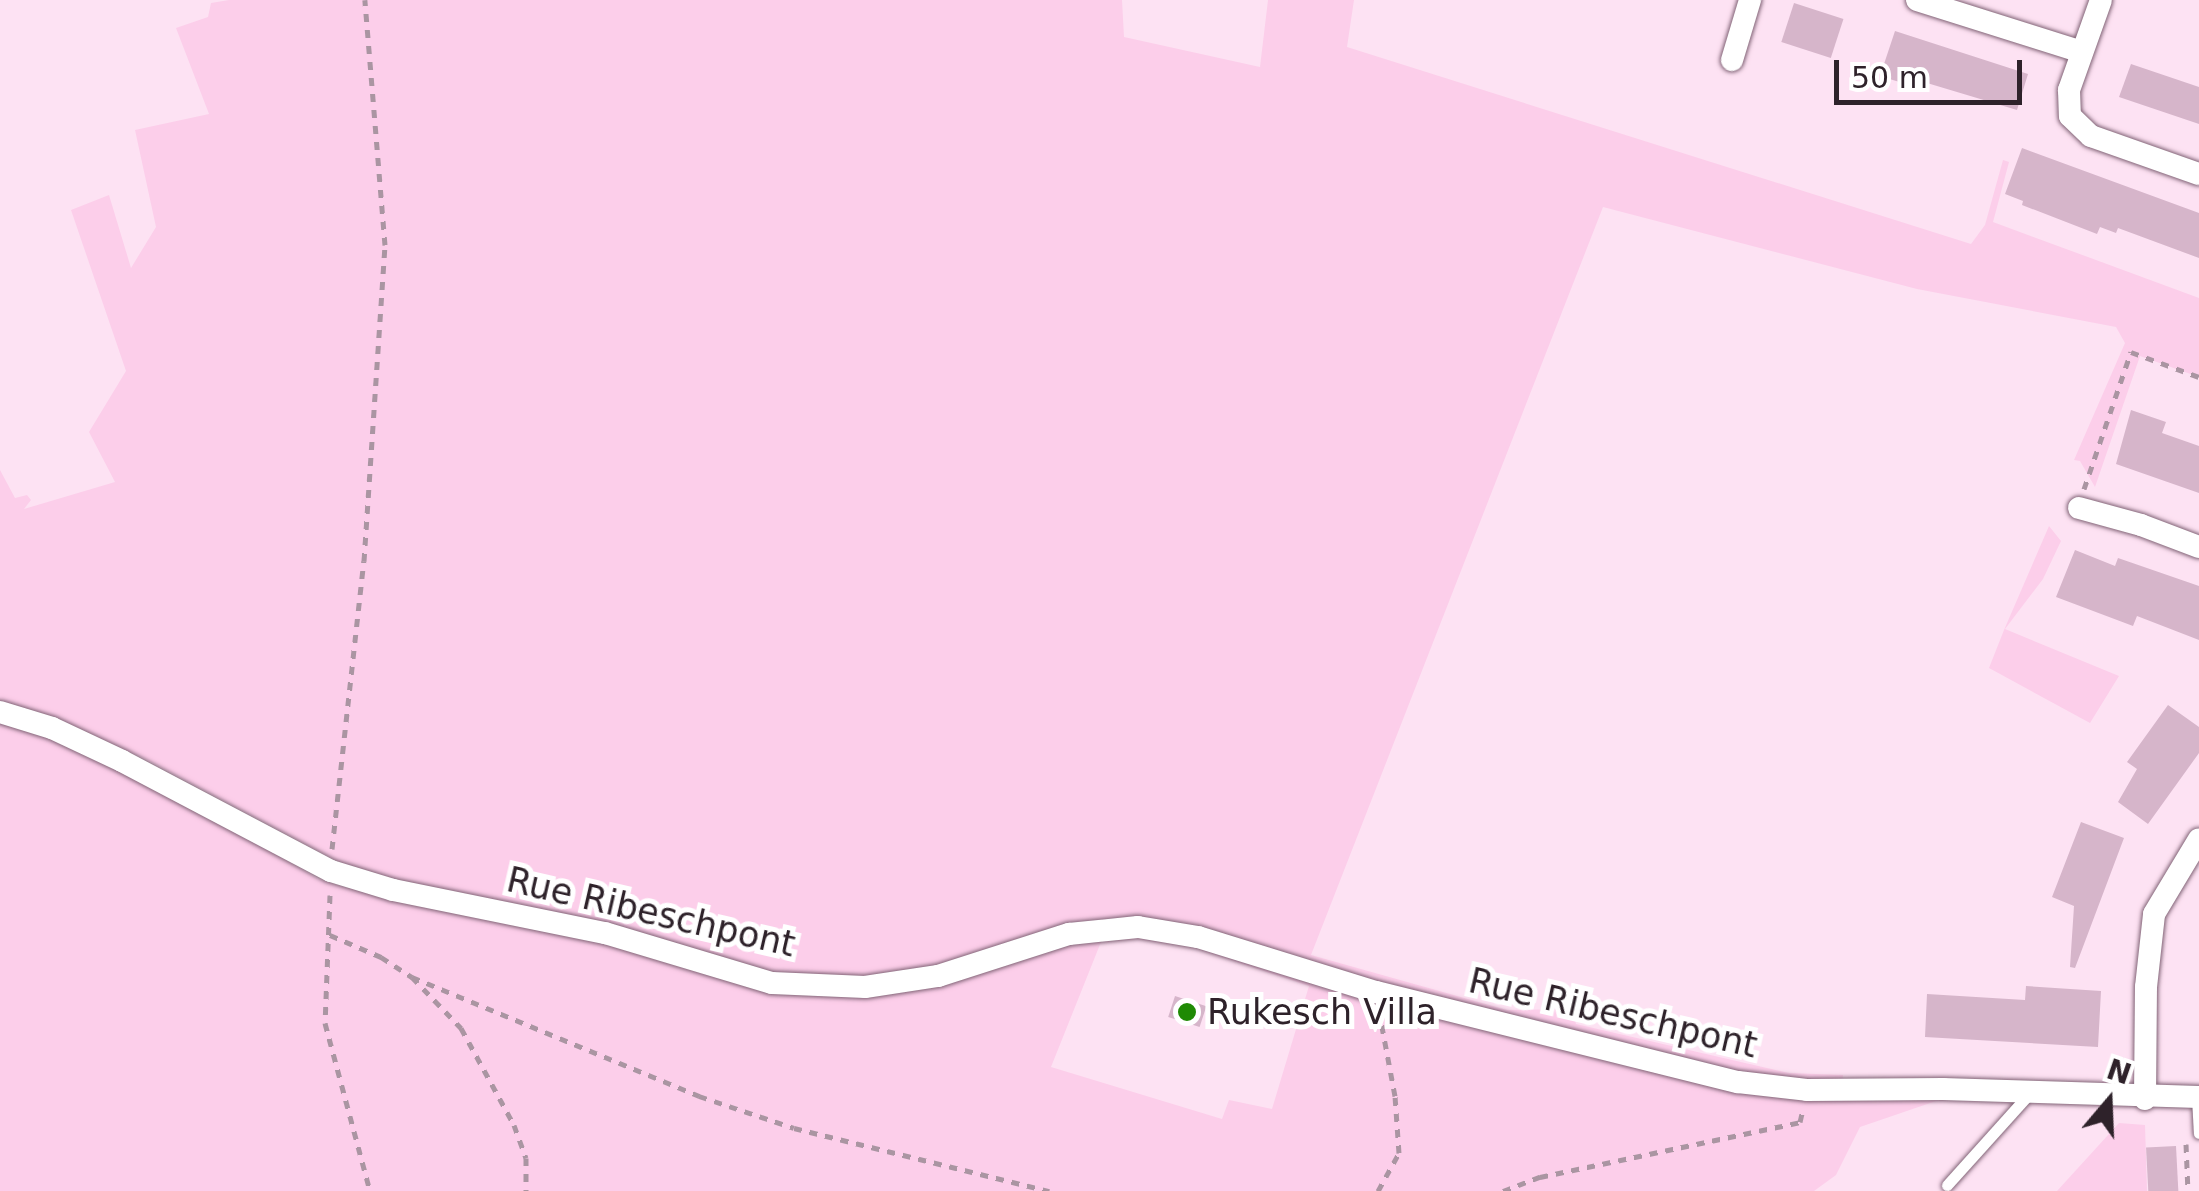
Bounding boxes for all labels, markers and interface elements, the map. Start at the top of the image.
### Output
scale bar [1839,40,2026,102]
text: 50 m [1851,60,1928,95]
street label: Rue Ribeschpont [503,858,799,966]
street label: Rue Ribeschpont [1465,959,1761,1067]
place label: Rukesch Villa [1207,991,1437,1033]
marker: Rukesch Villa [1176,1001,1198,1023]
north arrow [2059,1051,2159,1151]
text: N [2102,1053,2135,1092]

